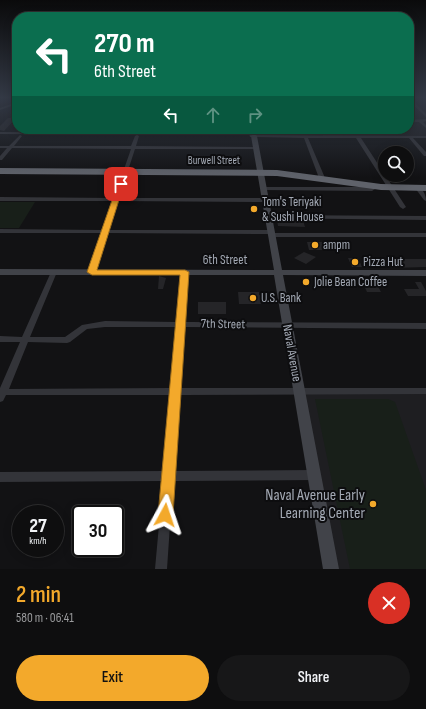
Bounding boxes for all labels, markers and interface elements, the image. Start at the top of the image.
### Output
text: 270 m [94,27,155,60]
icon: left [28,28,80,80]
text: 6th Street [94,61,156,82]
icon: left [160,104,182,126]
icon: ahead [202,104,224,126]
icon: right [244,104,266,126]
map controls [378,146,414,182]
button: search [378,146,414,182]
street label: Burwell Street [188,154,241,167]
pin [104,167,138,201]
icon: arrive [110,173,132,195]
place label: Tom's Teriyaki & Sushi House [262,194,324,225]
marker: Tom's Teriyaki & Sushi House [249,204,259,214]
place label: ampm [323,237,350,253]
marker: ampm [310,240,320,250]
street label: 6th Street [203,252,247,268]
place label: Pizza Hut [363,254,403,270]
marker: Pizza Hut [350,257,360,267]
place label: Jolie Bean Coffee [313,274,387,290]
marker: Jolie Bean Coffee [301,277,311,287]
place label: U.S. Bank [261,290,301,306]
marker: U.S. Bank [248,293,258,303]
street label: 7th Street [201,316,245,332]
street label: Naval Avenue [279,323,305,383]
place label: Naval Avenue Early Learning Center [265,486,365,523]
position arrow [144,494,186,536]
marker: Naval Avenue Early Learning Center [368,499,378,509]
speed limit sign: 30 [72,505,124,557]
text: 27 [29,514,47,538]
text: km/h [29,535,47,547]
text: 2 min [16,580,61,609]
button: close [368,582,410,624]
text: 580 m · 06:41 [16,610,74,626]
button: Exit [16,655,209,701]
button: Share [217,655,410,701]

